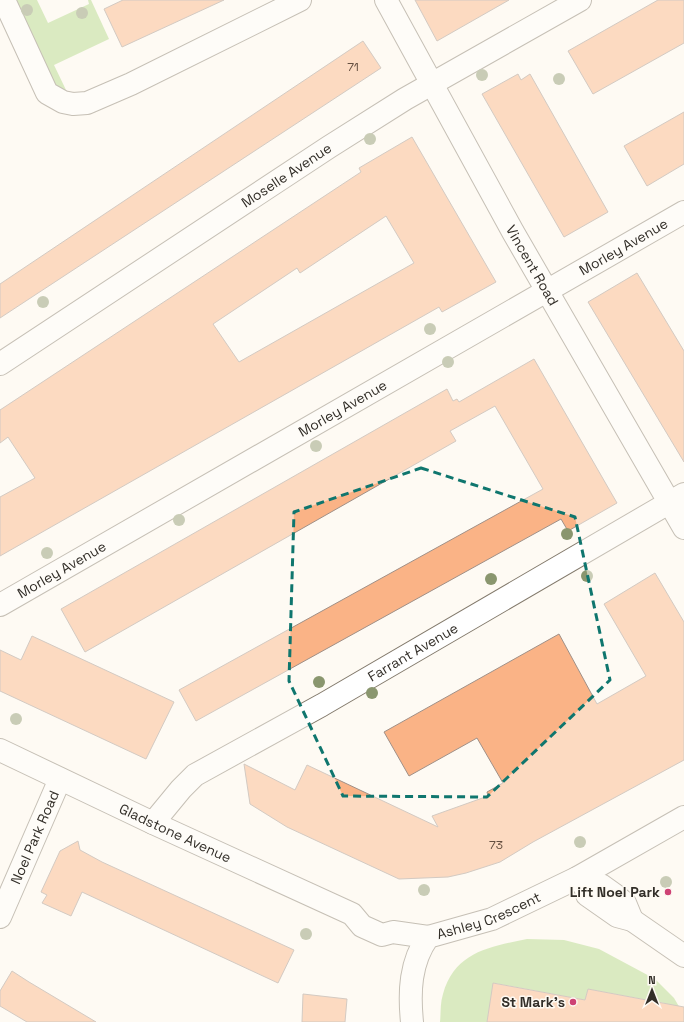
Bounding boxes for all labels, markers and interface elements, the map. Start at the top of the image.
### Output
house number: 71 [347,59,359,75]
street label: Moselle Avenue [238,139,335,211]
street label: Morley Avenue [576,214,671,279]
street label: Vincent Road [502,222,563,309]
street label: Morley Avenue [295,376,390,441]
street label: Morley Avenue [14,537,109,602]
street label: Farrant Avenue [364,619,461,685]
street label: Noel Park Road [6,788,63,887]
street label: Gladstone Avenue [116,799,234,867]
house number: 73 [489,837,503,853]
place label: Lift Noel Park [570,883,660,901]
marker: Lift Noel Park [663,887,673,897]
street label: Ashley Crescent [435,888,544,943]
north arrow [632,970,672,1010]
text: N [648,973,656,987]
place label: St Mark's [501,993,565,1011]
marker: St Mark's [568,997,578,1007]

